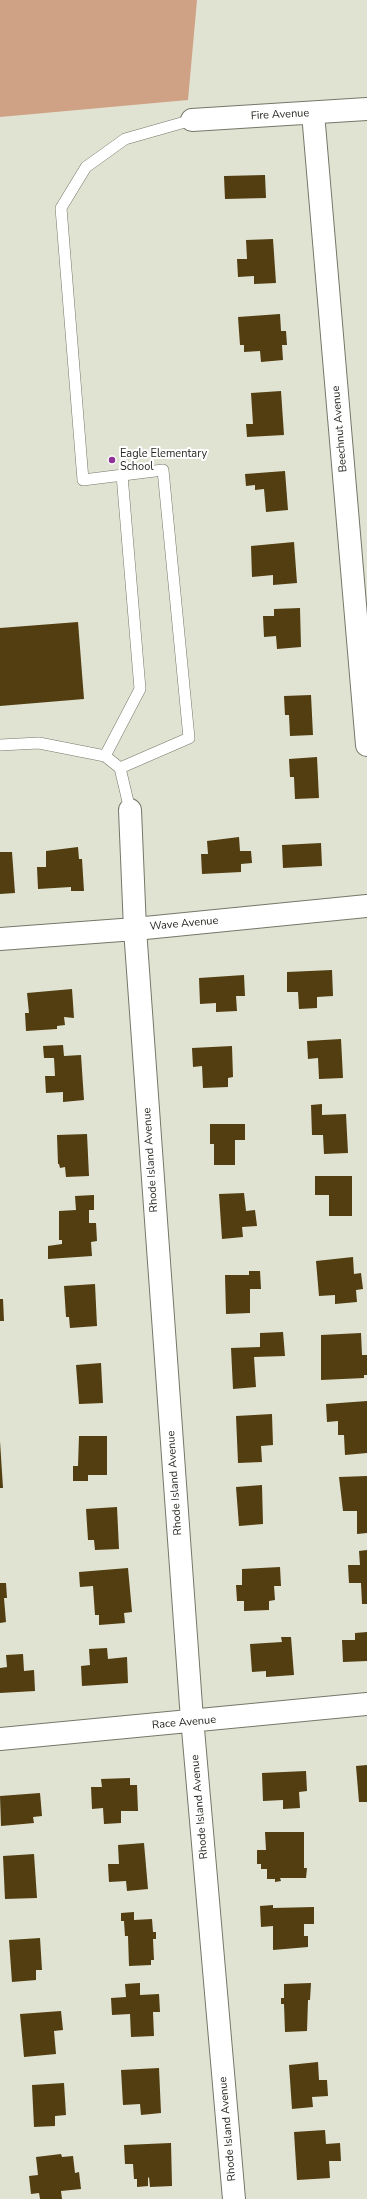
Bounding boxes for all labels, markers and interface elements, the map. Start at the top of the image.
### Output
street label: Fire Avenue [250,107,310,123]
street label: Beechnut Avenue [330,385,350,473]
place label: Eagle Elementary School [120,447,207,473]
marker: Eagle Elementary School [107,455,117,465]
street label: Wave Avenue [149,914,219,934]
street label: Rhode Island Avenue [141,1107,161,1213]
street label: Rhode Island Avenue [165,1430,185,1536]
street label: Race Avenue [151,1714,217,1732]
street label: Rhode Island Avenue [189,1754,211,1860]
street label: Rhode Island Avenue [217,2076,239,2182]

